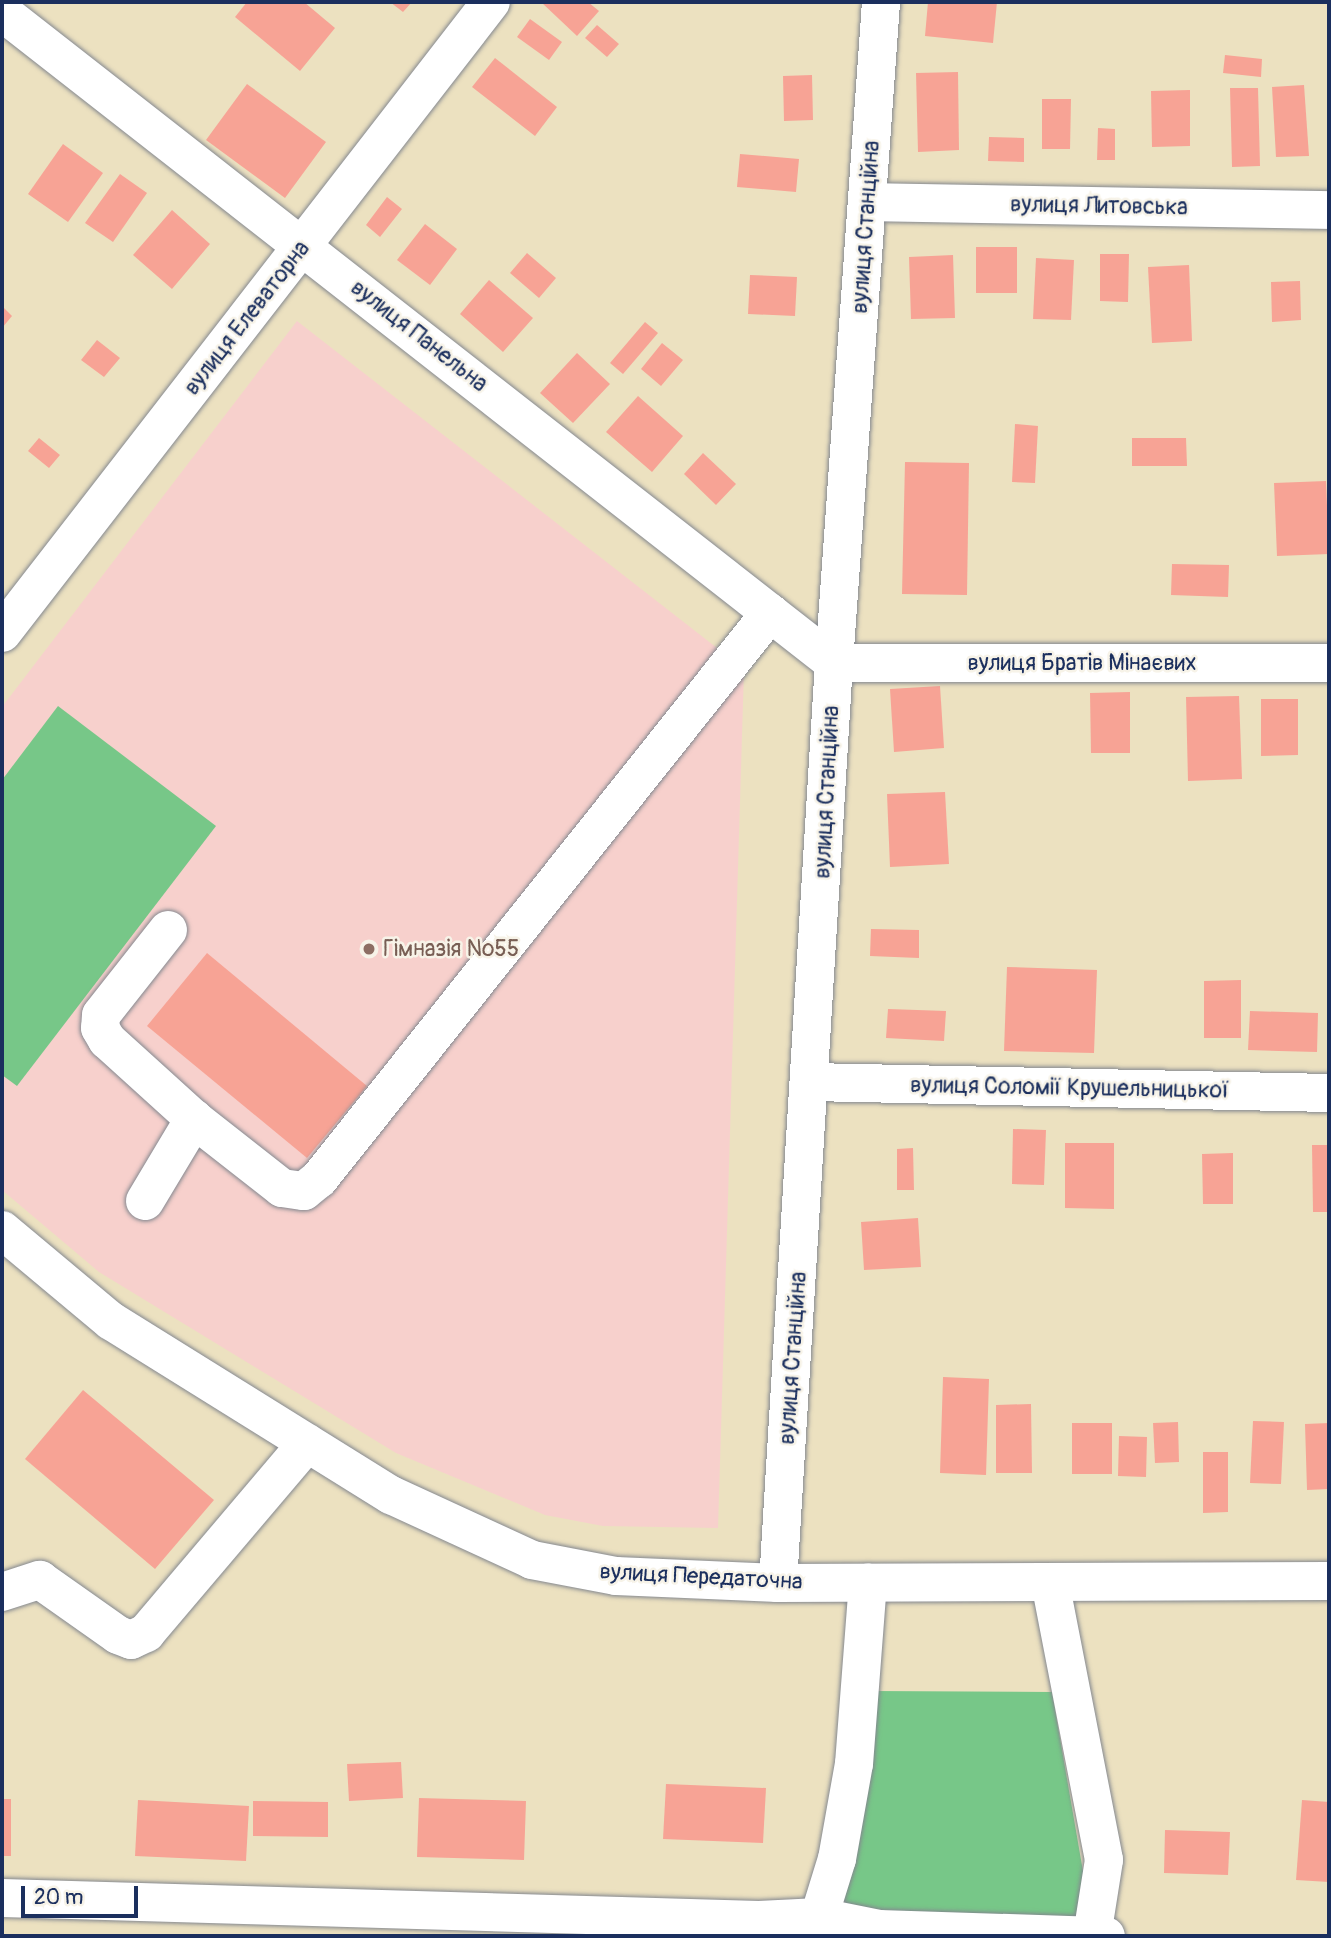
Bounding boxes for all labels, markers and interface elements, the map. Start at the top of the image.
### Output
street label: вулиця Станційна [846,140,886,314]
street label: вулиця Литовська [1010,191,1188,221]
street label: вулиця Елеваторна [178,235,316,401]
street label: вулиця Панельна [345,274,493,398]
street label: вулиця Братів Мінаєвих [967,649,1197,677]
street label: вулиця Станційна [809,705,845,879]
place label: Гімназія №55 [383,935,519,963]
marker: Гімназія №55 [361,941,377,957]
street label: вулиця Соломії Крушельницької [910,1071,1230,1105]
street label: вулиця Станційна [773,1271,813,1445]
street label: вулиця Передаточна [599,1558,803,1596]
scale bar [24,1871,142,1915]
text: 20 m [34,1884,83,1911]

